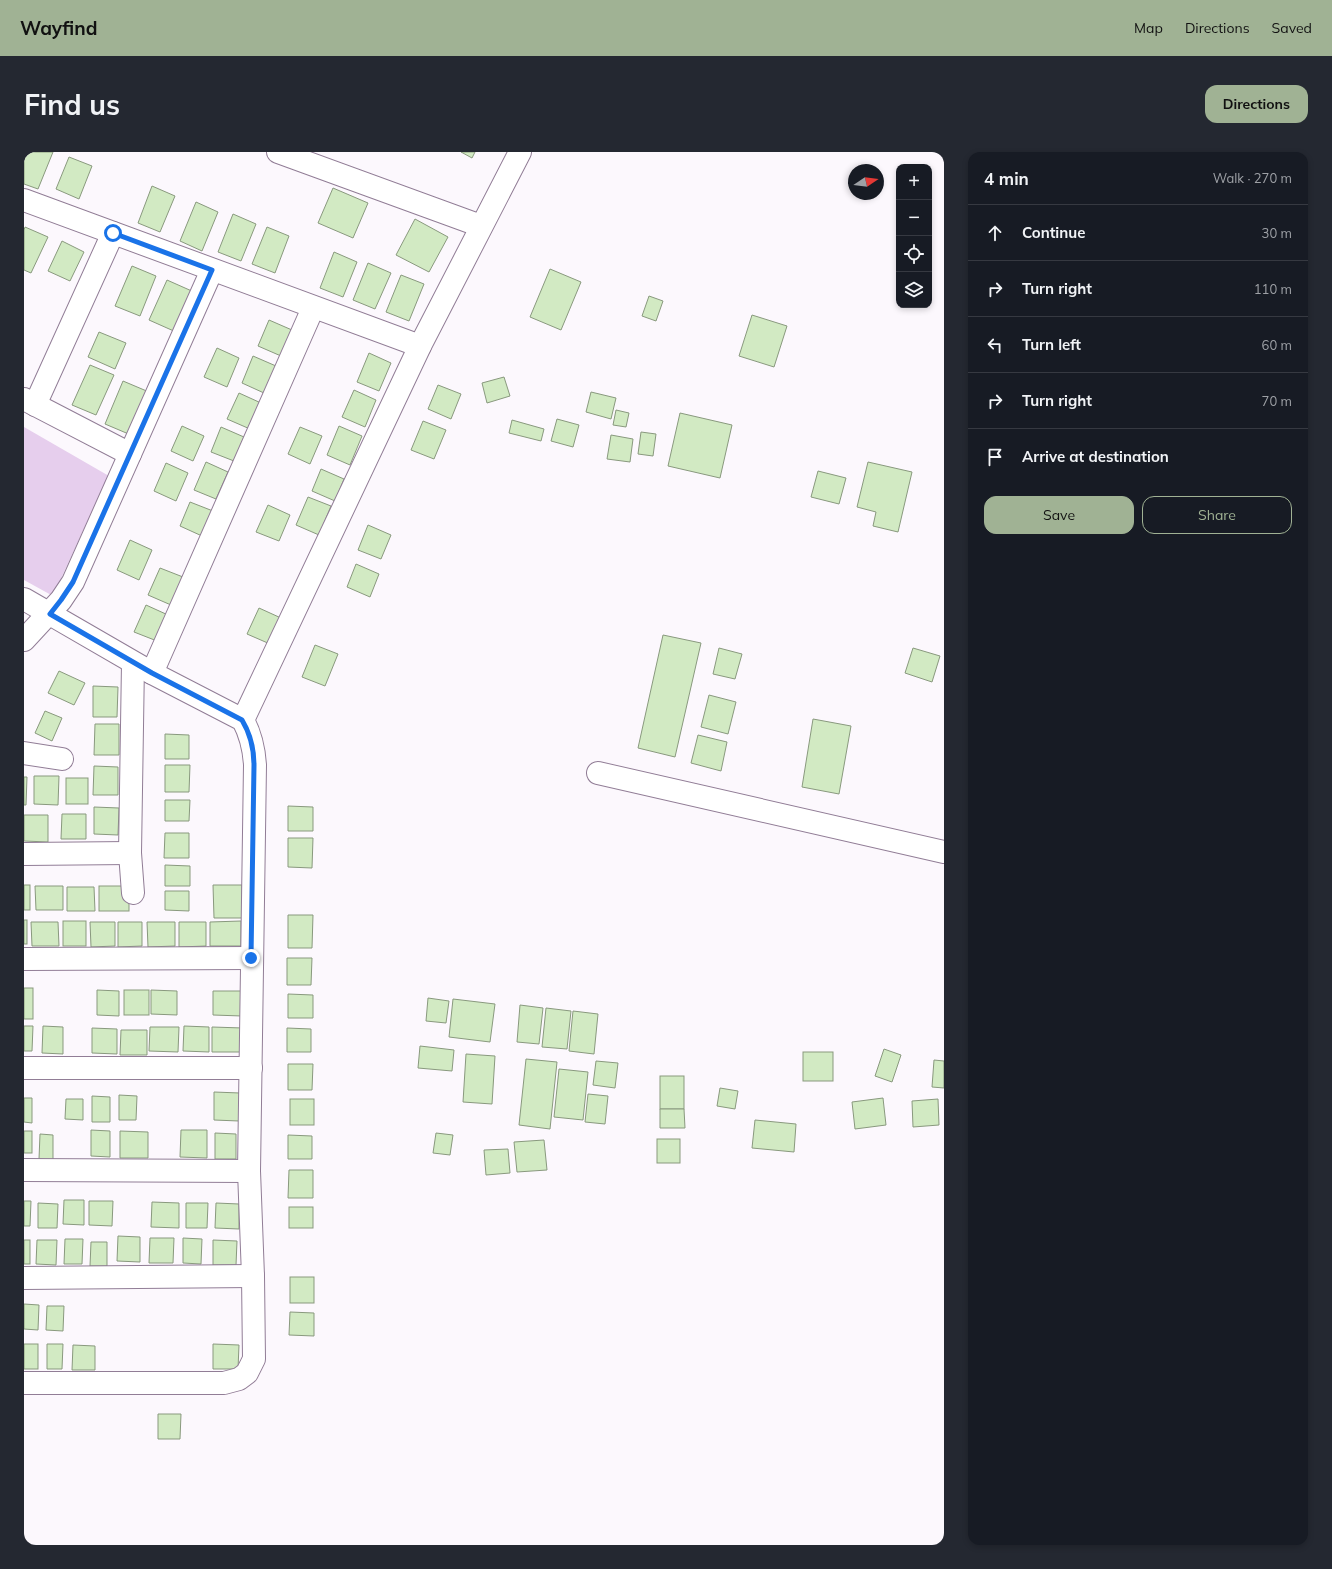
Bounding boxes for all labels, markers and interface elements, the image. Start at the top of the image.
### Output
text: Wayfind [20,16,97,40]
text: Map [1134,19,1163,37]
text: Directions [1185,19,1250,37]
text: Saved [1272,19,1312,37]
button: Directions [1205,85,1308,123]
text: Find us [24,87,120,122]
north arrow [848,164,884,200]
map controls [896,164,932,308]
button: + [896,164,932,200]
text: 4 min [984,168,1029,189]
text: Walk · 270 m [1213,170,1292,186]
button: − [896,200,932,236]
icon: ahead [984,222,1006,244]
text: Continue [1022,223,1085,242]
route start [104,224,122,242]
text: 30 m [1262,225,1292,241]
button: locate [896,236,932,272]
button: layers [896,272,932,308]
icon: right [984,278,1006,300]
text: Turn right [1022,279,1092,298]
text: 110 m [1254,281,1292,297]
icon: left [984,334,1006,356]
text: Turn left [1022,335,1081,354]
text: 60 m [1262,337,1292,353]
icon: right [984,390,1006,412]
text: Turn right [1022,391,1092,410]
text: 70 m [1262,393,1292,409]
icon: arrive [984,446,1006,468]
text: Arrive at destination [1022,447,1169,466]
button: Save [984,496,1134,534]
button: Share [1142,496,1292,534]
route end [242,949,260,967]

